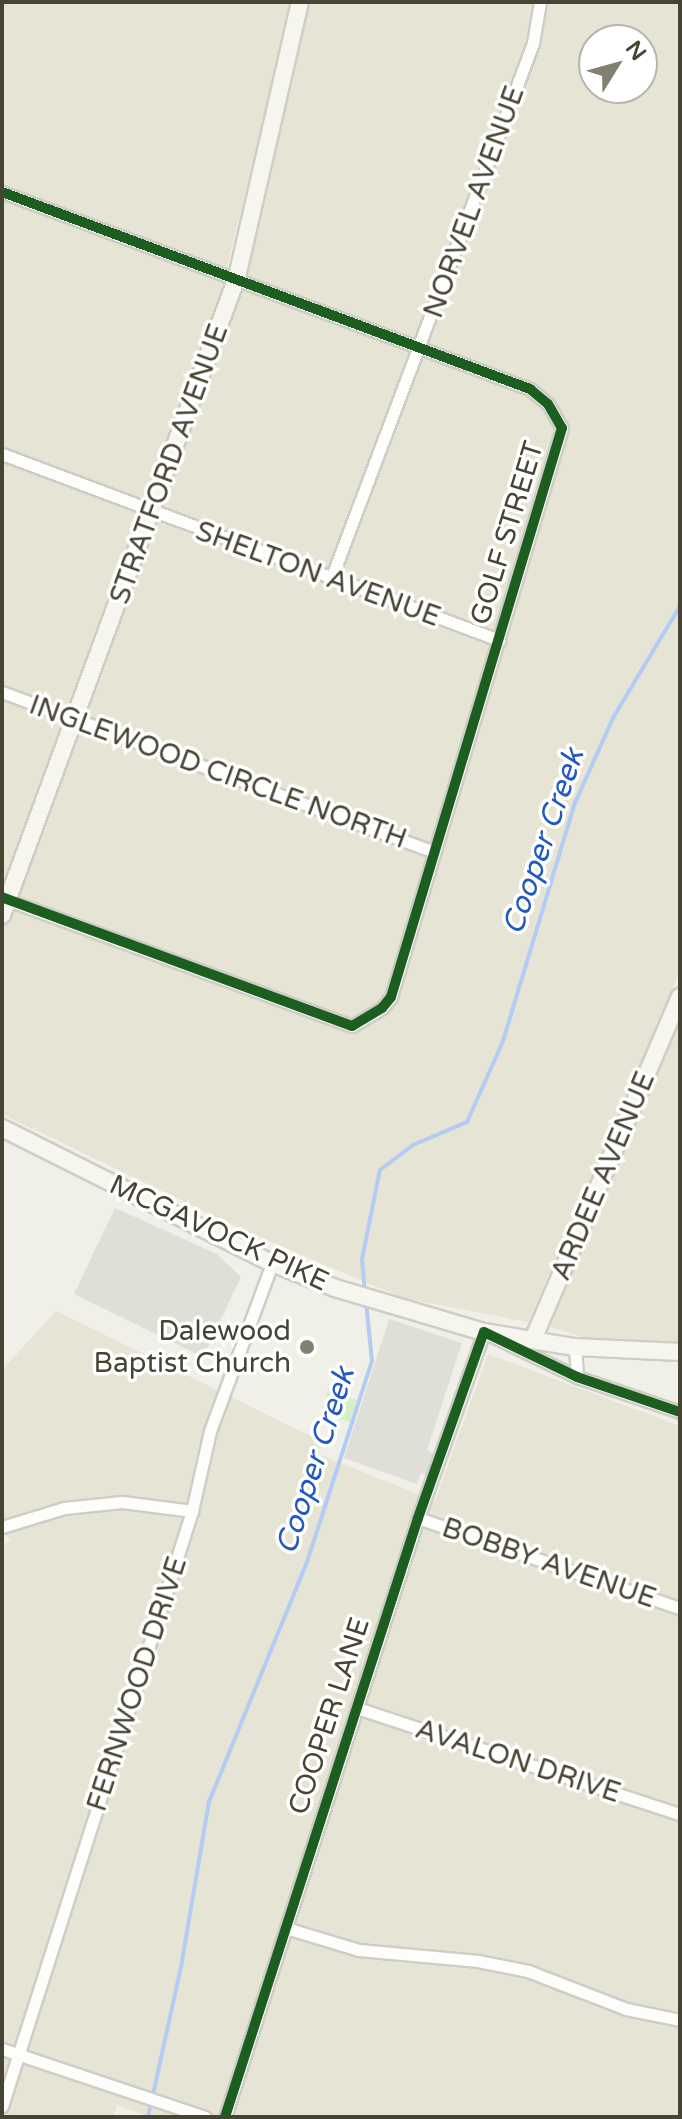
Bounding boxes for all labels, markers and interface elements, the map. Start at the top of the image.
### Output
north arrow [578,24,658,104]
text: N [620,36,651,66]
street label: NORVEL AVENUE [416,81,532,323]
street label: STRATFORD AVENUE [103,319,235,609]
street label: GOLF STREET [463,437,551,629]
street label: SHELTON AVENUE [191,514,445,634]
street label: INGLEWOOD CIRCLE NORTH [25,688,411,856]
water label: Cooper Creek [495,744,593,940]
street label: ARDEE AVENUE [544,1067,662,1285]
street label: MCGAVOCK PIKE [104,1168,334,1298]
place label: Dalewood Baptist Church [94,1314,291,1380]
marker: Dalewood Baptist Church [298,1338,316,1356]
water label: Cooper Creek [269,1363,363,1559]
street label: BOBBY AVENUE [438,1511,660,1615]
street label: FERNWOOD DRIVE [80,1552,194,1816]
street label: COOPER LANE [281,1613,377,1819]
street label: AVALON DRIVE [411,1712,625,1810]

